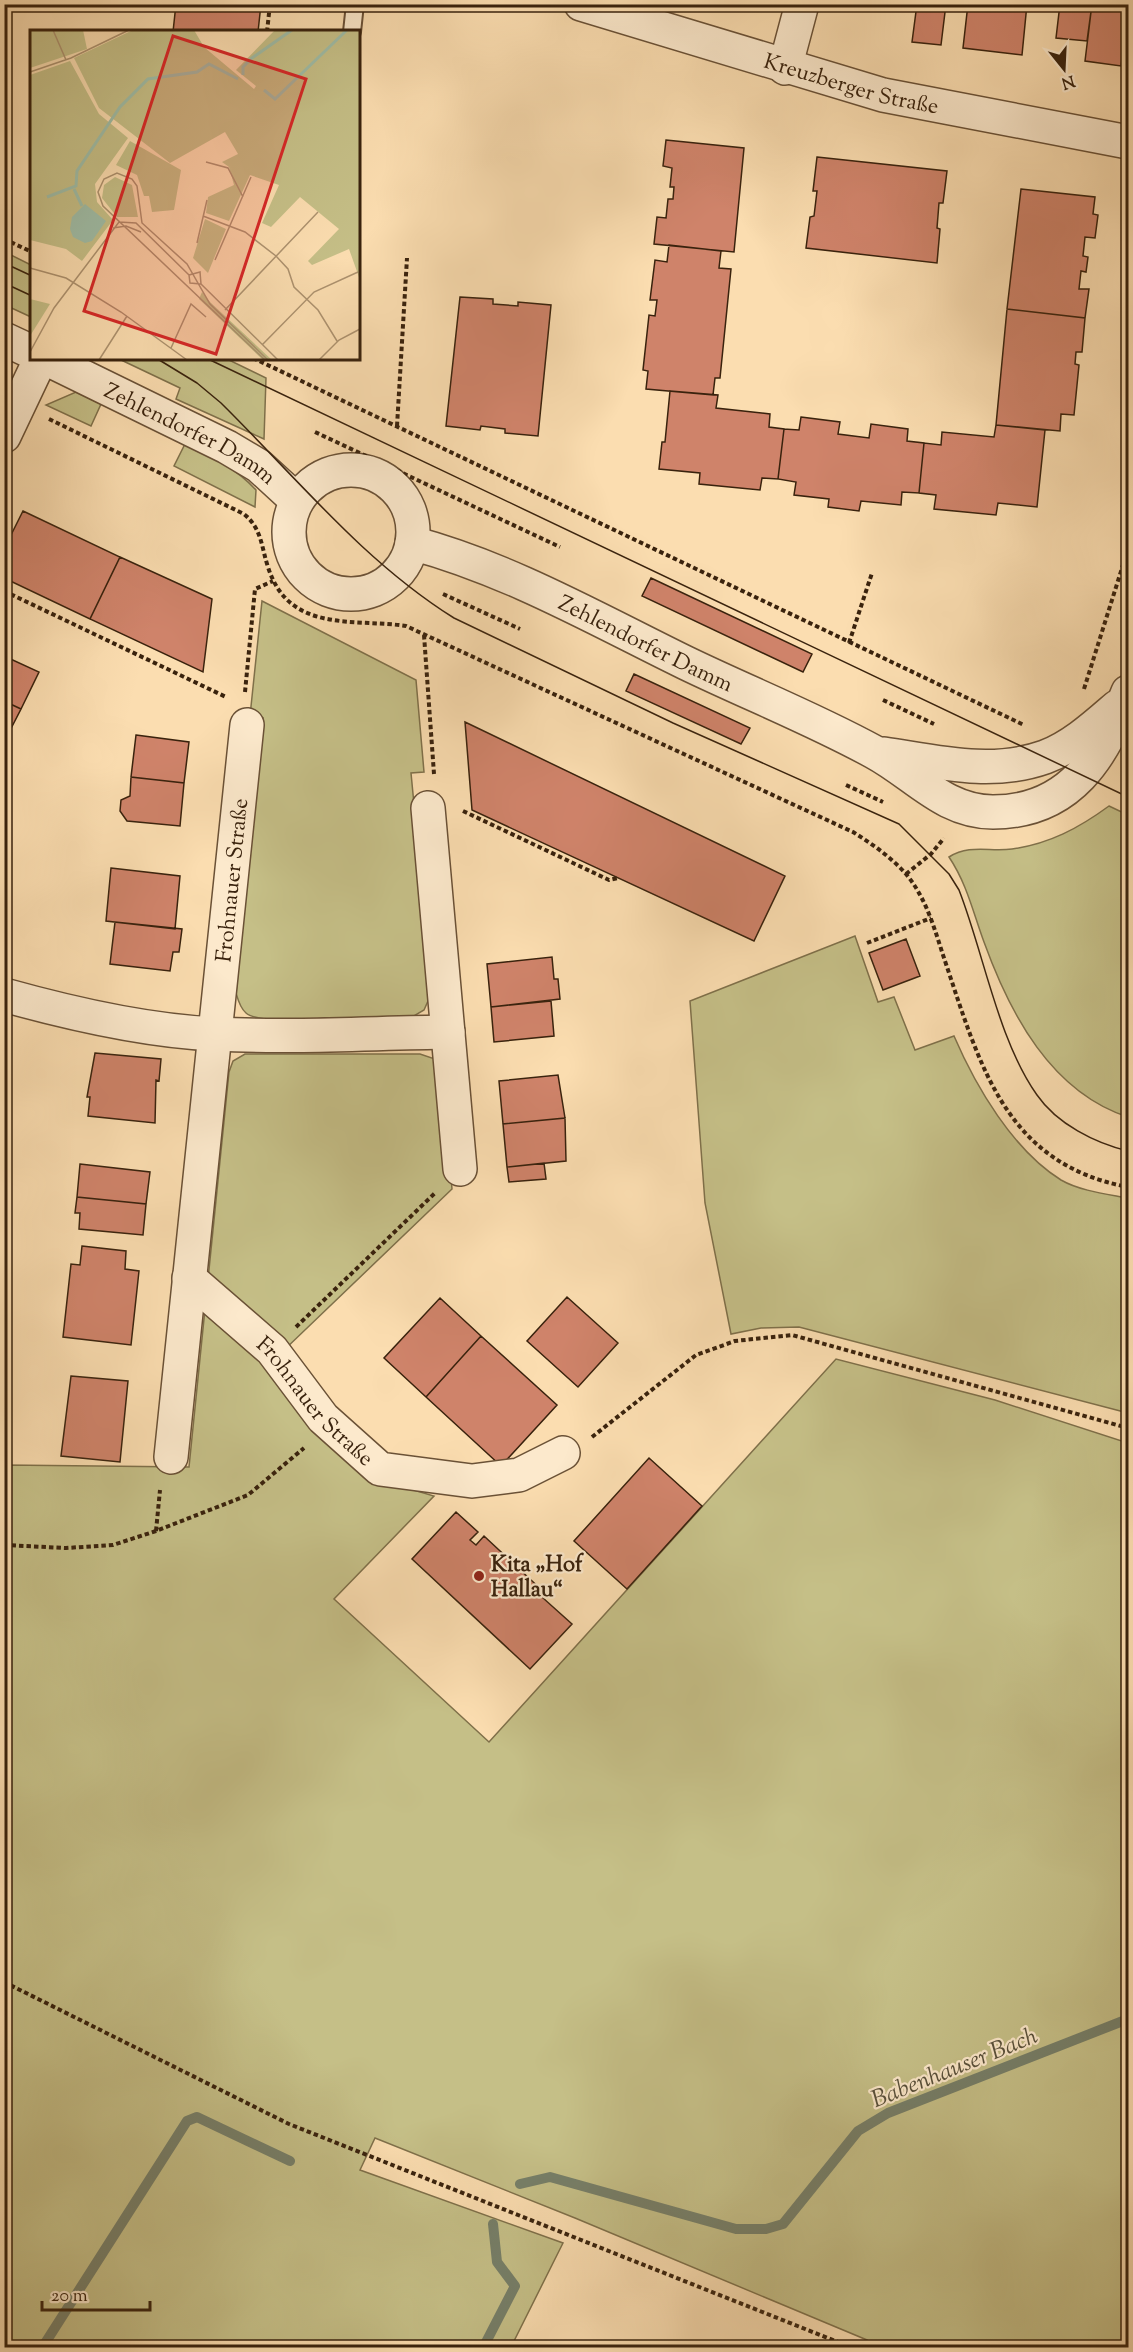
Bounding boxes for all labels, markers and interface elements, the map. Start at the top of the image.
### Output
inset map [30,30,360,360]
north arrow [1034,39,1094,99]
street label: Kreuzberger Straße [759,47,941,124]
text: N [1058,68,1077,94]
street label: Zehlendorfer Damm [98,376,282,493]
street label: Zehlendorfer Damm [552,589,738,702]
street label: Frohnauer Straße [209,797,258,964]
street label: Frohnauer Straße [248,1330,380,1475]
place label: Kita „Hof Hallau“ [491,1550,584,1607]
marker: Kita „Hof Hallau“ [472,1569,486,1583]
water label: Babenhauser Bach [867,2020,1043,2118]
scale bar [42,2274,150,2312]
text: 20 m [51,2284,88,2310]

